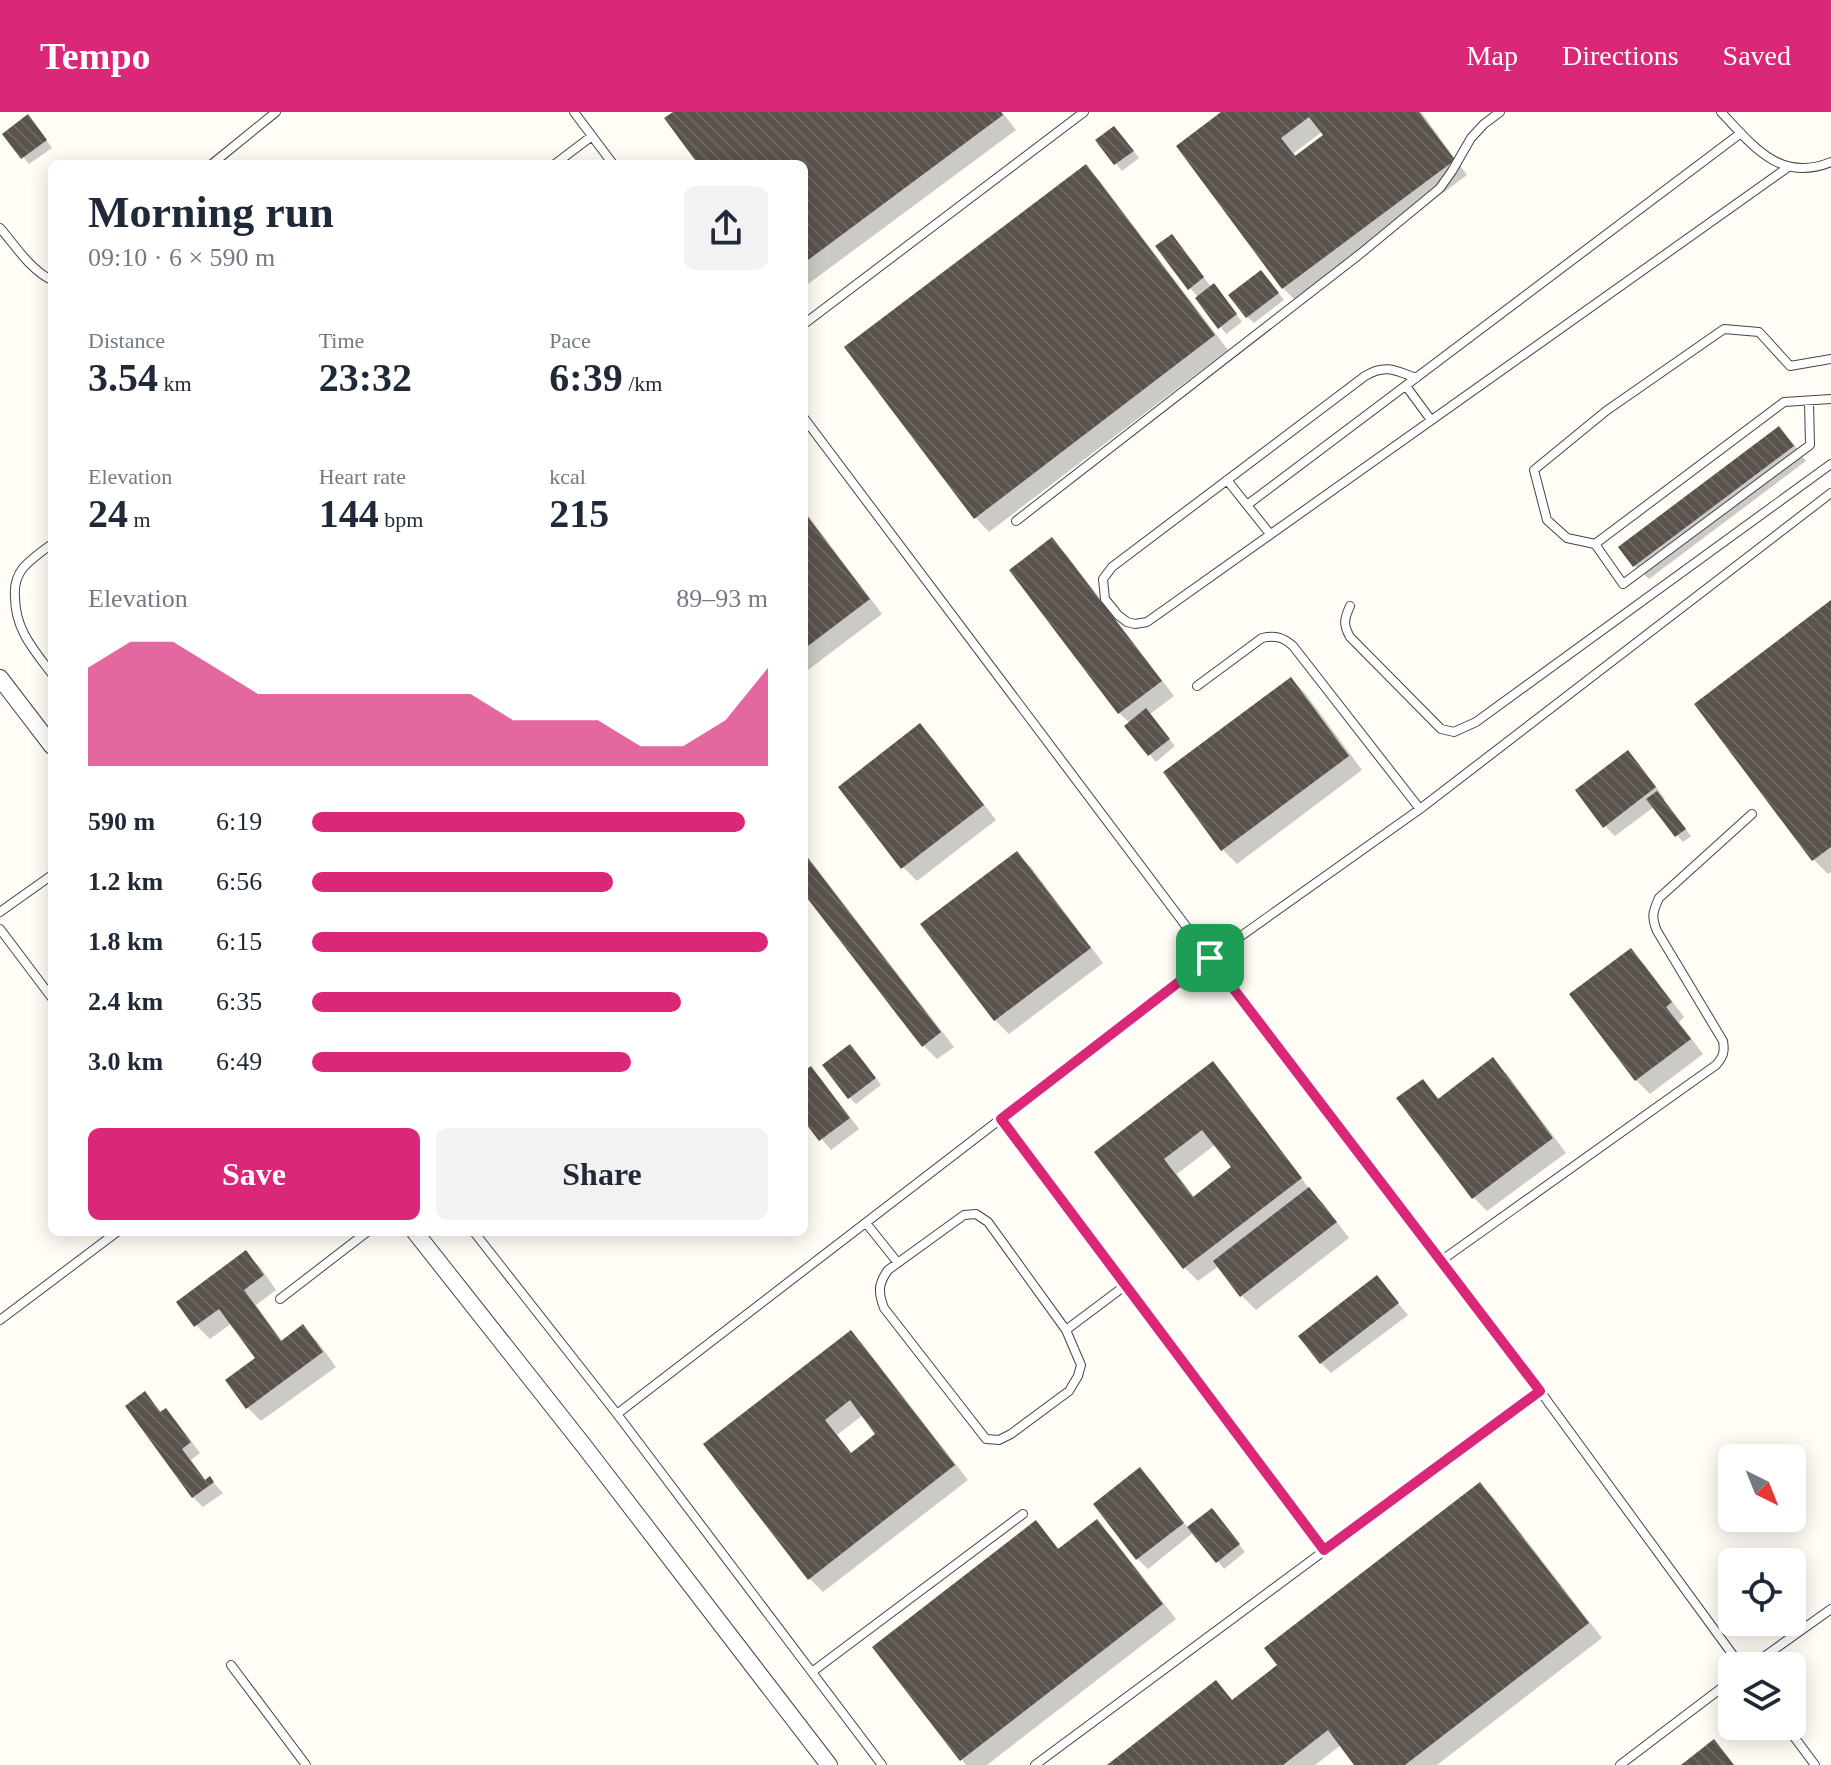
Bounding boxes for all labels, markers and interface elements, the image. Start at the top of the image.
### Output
text: Tempo [40,35,151,77]
text: Map [1467,40,1518,71]
text: Directions [1562,40,1679,71]
text: Saved [1723,40,1791,71]
button: share [684,186,768,270]
text: Morning run [88,188,334,237]
text: 09:10 · 6 × 590 m [88,243,275,272]
text: Distance [88,328,165,353]
text: Time [319,328,364,353]
text: Pace [549,328,591,353]
text: 3.54 [88,355,158,400]
text: 23:32 [319,355,412,400]
text: 6:39 [549,355,623,400]
text: km [158,371,192,396]
text: /km [623,371,662,396]
text: Elevation [88,464,172,489]
text: Heart rate [319,464,406,489]
text: kcal [549,464,586,489]
text: 24 [88,491,128,536]
text: 144 [319,491,379,536]
text: 215 [549,491,609,536]
text: m [128,507,151,532]
text: bpm [379,507,423,532]
text: Elevation [88,584,188,613]
text: 89–93 m [676,584,768,613]
text: 590 m [88,807,155,836]
text: 6:19 [216,807,262,836]
text: 1.2 km [88,867,163,896]
text: 6:56 [216,867,262,896]
pin [1176,924,1244,992]
text: 1.8 km [88,927,163,956]
text: 6:15 [216,927,262,956]
icon: arrive [1188,936,1232,980]
text: 2.4 km [88,987,163,1016]
text: 6:35 [216,987,262,1016]
text: 3.0 km [88,1047,163,1076]
text: 6:49 [216,1047,262,1076]
button: Save [88,1128,420,1220]
button: Share [436,1128,768,1220]
north arrow [1718,1444,1806,1532]
map controls [1718,1444,1806,1740]
button: locate [1718,1548,1806,1636]
button: layers [1718,1652,1806,1740]

